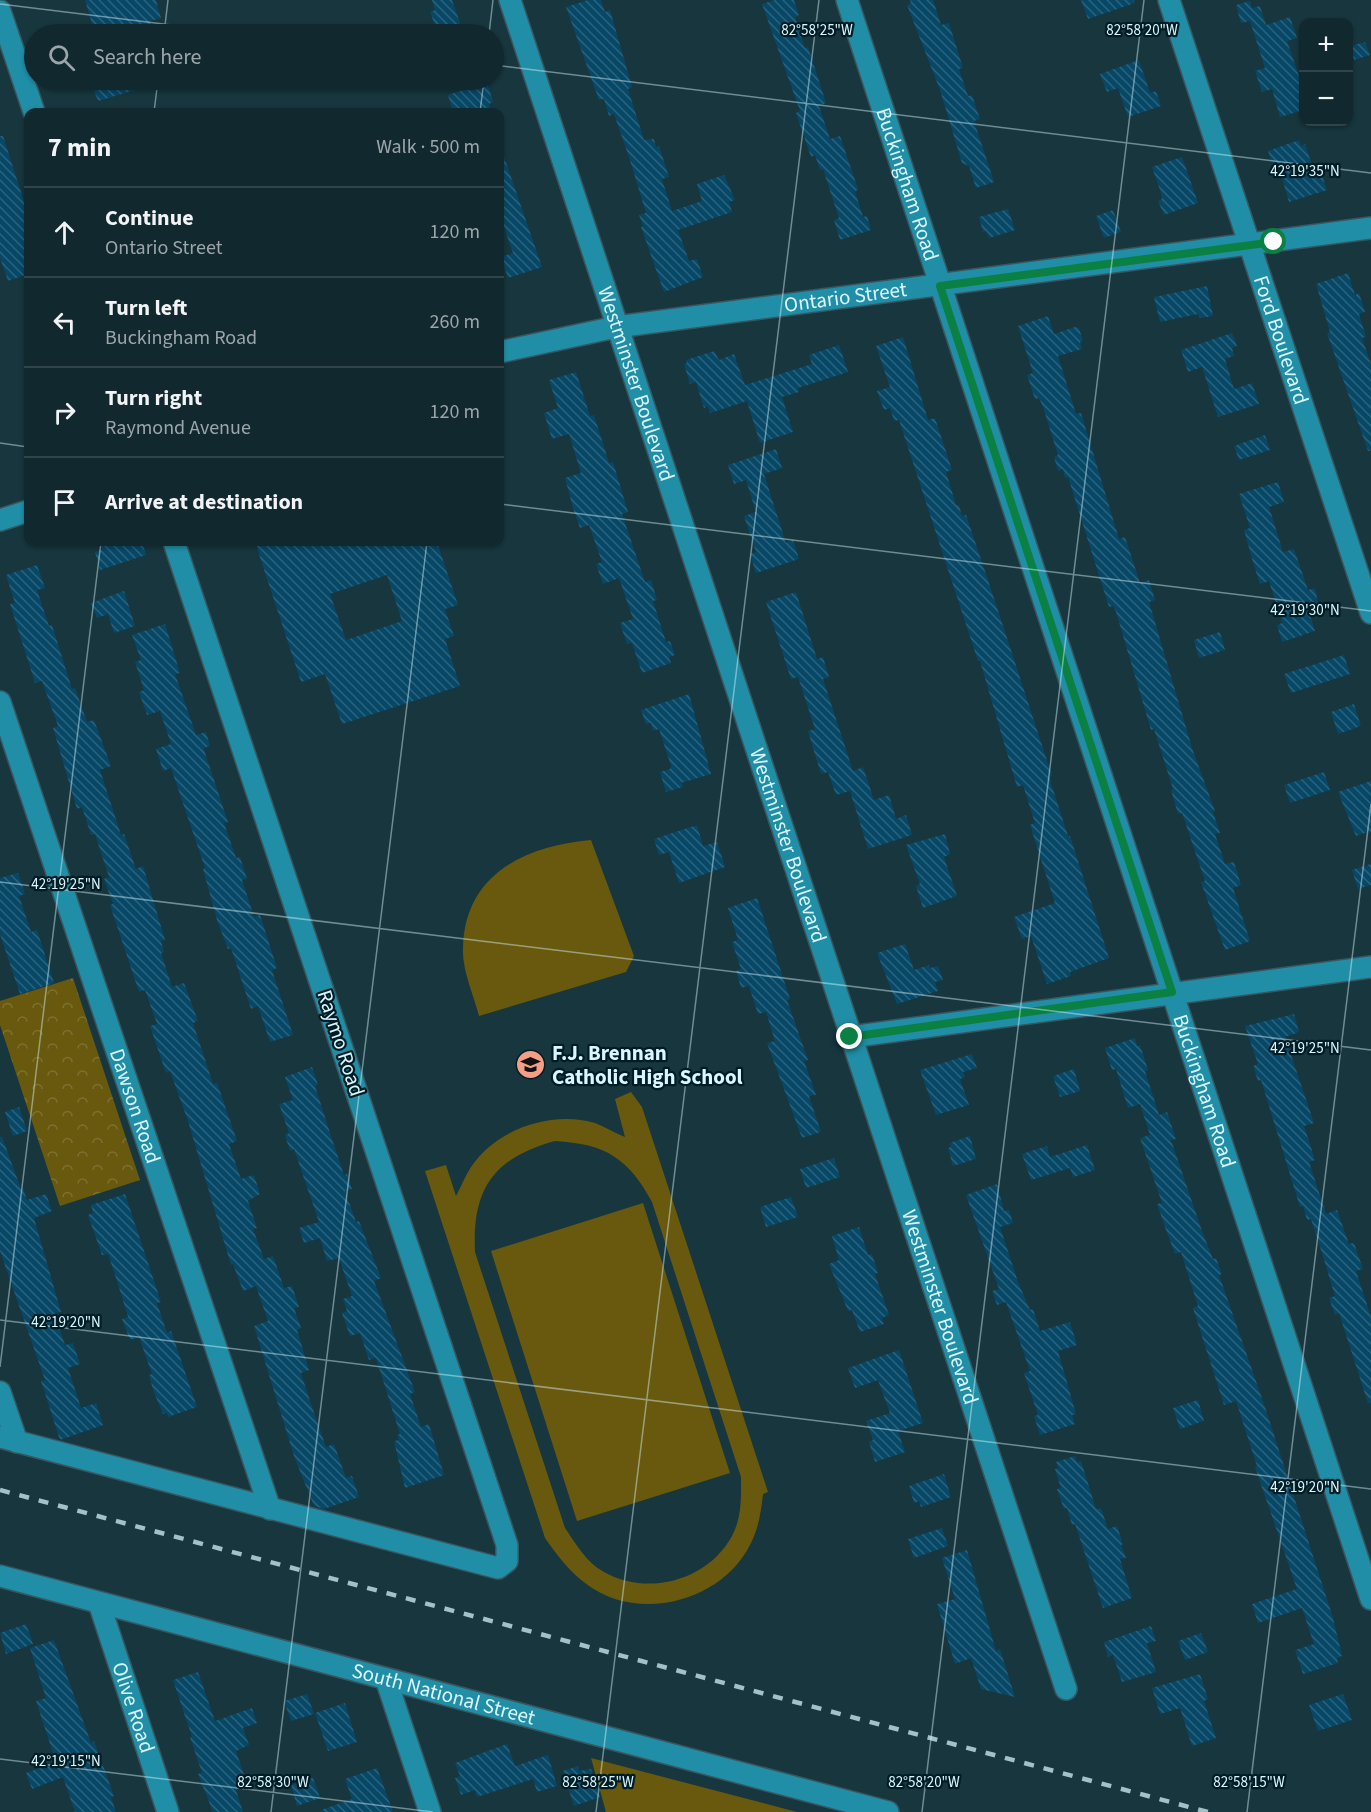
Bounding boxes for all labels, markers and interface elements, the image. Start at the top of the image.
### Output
map controls [1299,18,1353,126]
button: + [1299,18,1353,72]
text: 82°58'25"W [781,20,853,41]
text: 82°58'20"W [1106,20,1178,41]
search box [24,24,504,90]
icon: search [45,41,78,74]
text: Search here [93,41,201,73]
button: − [1299,72,1353,126]
street label: Buckingham Road [868,104,947,265]
text: 7 min [48,129,111,166]
text: Walk · 500 m [376,133,480,161]
text: 42°19'35"N [1270,161,1340,182]
text: Continue [105,202,194,234]
icon: ahead [48,216,81,249]
text: 120 m [430,218,480,246]
route start [1260,228,1286,254]
text: Ontario Street [105,234,222,262]
street label: Ford Boulevard [1246,272,1316,408]
street label: Ontario Street [782,274,909,320]
street label: Westminster Boulevard [590,282,682,485]
text: Turn left [105,292,187,324]
icon: left [48,306,81,339]
text: 260 m [430,308,480,336]
text: Buckingham Road [105,324,257,352]
text: Turn right [105,382,202,414]
icon: right [48,396,81,429]
text: 120 m [430,398,480,426]
text: Raymond Avenue [105,414,251,442]
icon: arrive [48,486,81,519]
text: Arrive at destination [105,486,303,518]
text: 42°19'30"N [1270,600,1340,621]
street label: Westminster Boulevard [742,744,834,947]
text: 42°19'25"N [31,874,101,895]
street label: Raymo Road [310,986,372,1100]
street label: Buckingham Road [1165,1010,1244,1172]
route end [836,1023,862,1049]
place label: F.J. Brennan Catholic High School [552,1038,743,1092]
text: 42°19'25"N [1270,1038,1340,1059]
street label: Dawson Road [102,1045,168,1167]
school or university icon: F.J. Brennan Catholic High School [515,1049,547,1081]
street label: Westminster Boulevard [894,1206,986,1408]
text: 42°19'20"N [31,1312,101,1333]
text: 42°19'20"N [1270,1477,1340,1498]
street label: South National Street [349,1655,539,1733]
street label: Olive Road [105,1658,162,1757]
text: 42°19'15"N [31,1751,101,1772]
text: 82°58'30"W [237,1772,309,1793]
text: 82°58'25"W [562,1772,634,1793]
text: 82°58'20"W [888,1772,960,1793]
text: 82°58'15"W [1213,1772,1285,1793]

